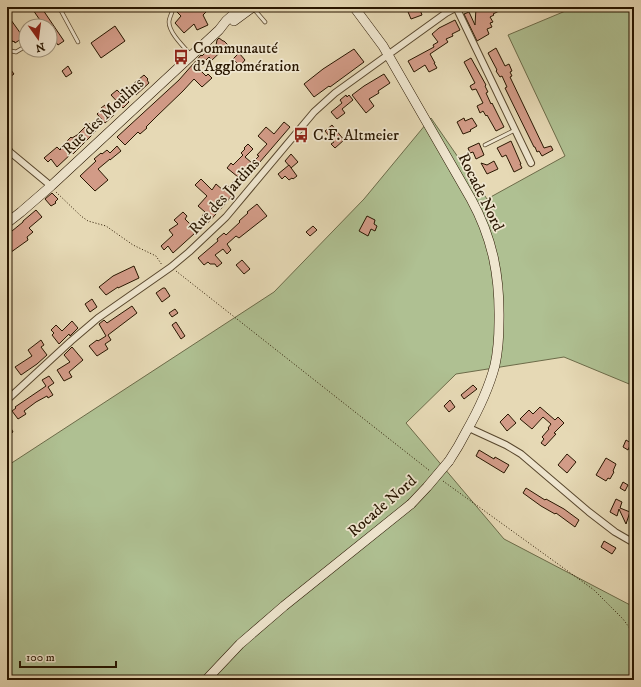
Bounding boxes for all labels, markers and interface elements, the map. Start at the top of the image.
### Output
north arrow [18,18,58,58]
place label: Communauté d’Agglomération [193,38,300,76]
text: N [34,39,46,55]
bus stop icon: Communauté d’Agglomération [172,48,190,66]
street label: Rue des Moulins [58,73,148,159]
place label: C.F. Altmeier [313,125,399,145]
bus stop icon: C.F. Altmeier [292,126,310,144]
street label: Rocade Nord [453,150,509,234]
street label: Rue des Jardins [184,153,264,239]
street label: Rocade Nord [344,471,420,541]
scale bar [20,643,116,669]
text: 100 m [26,650,55,665]

